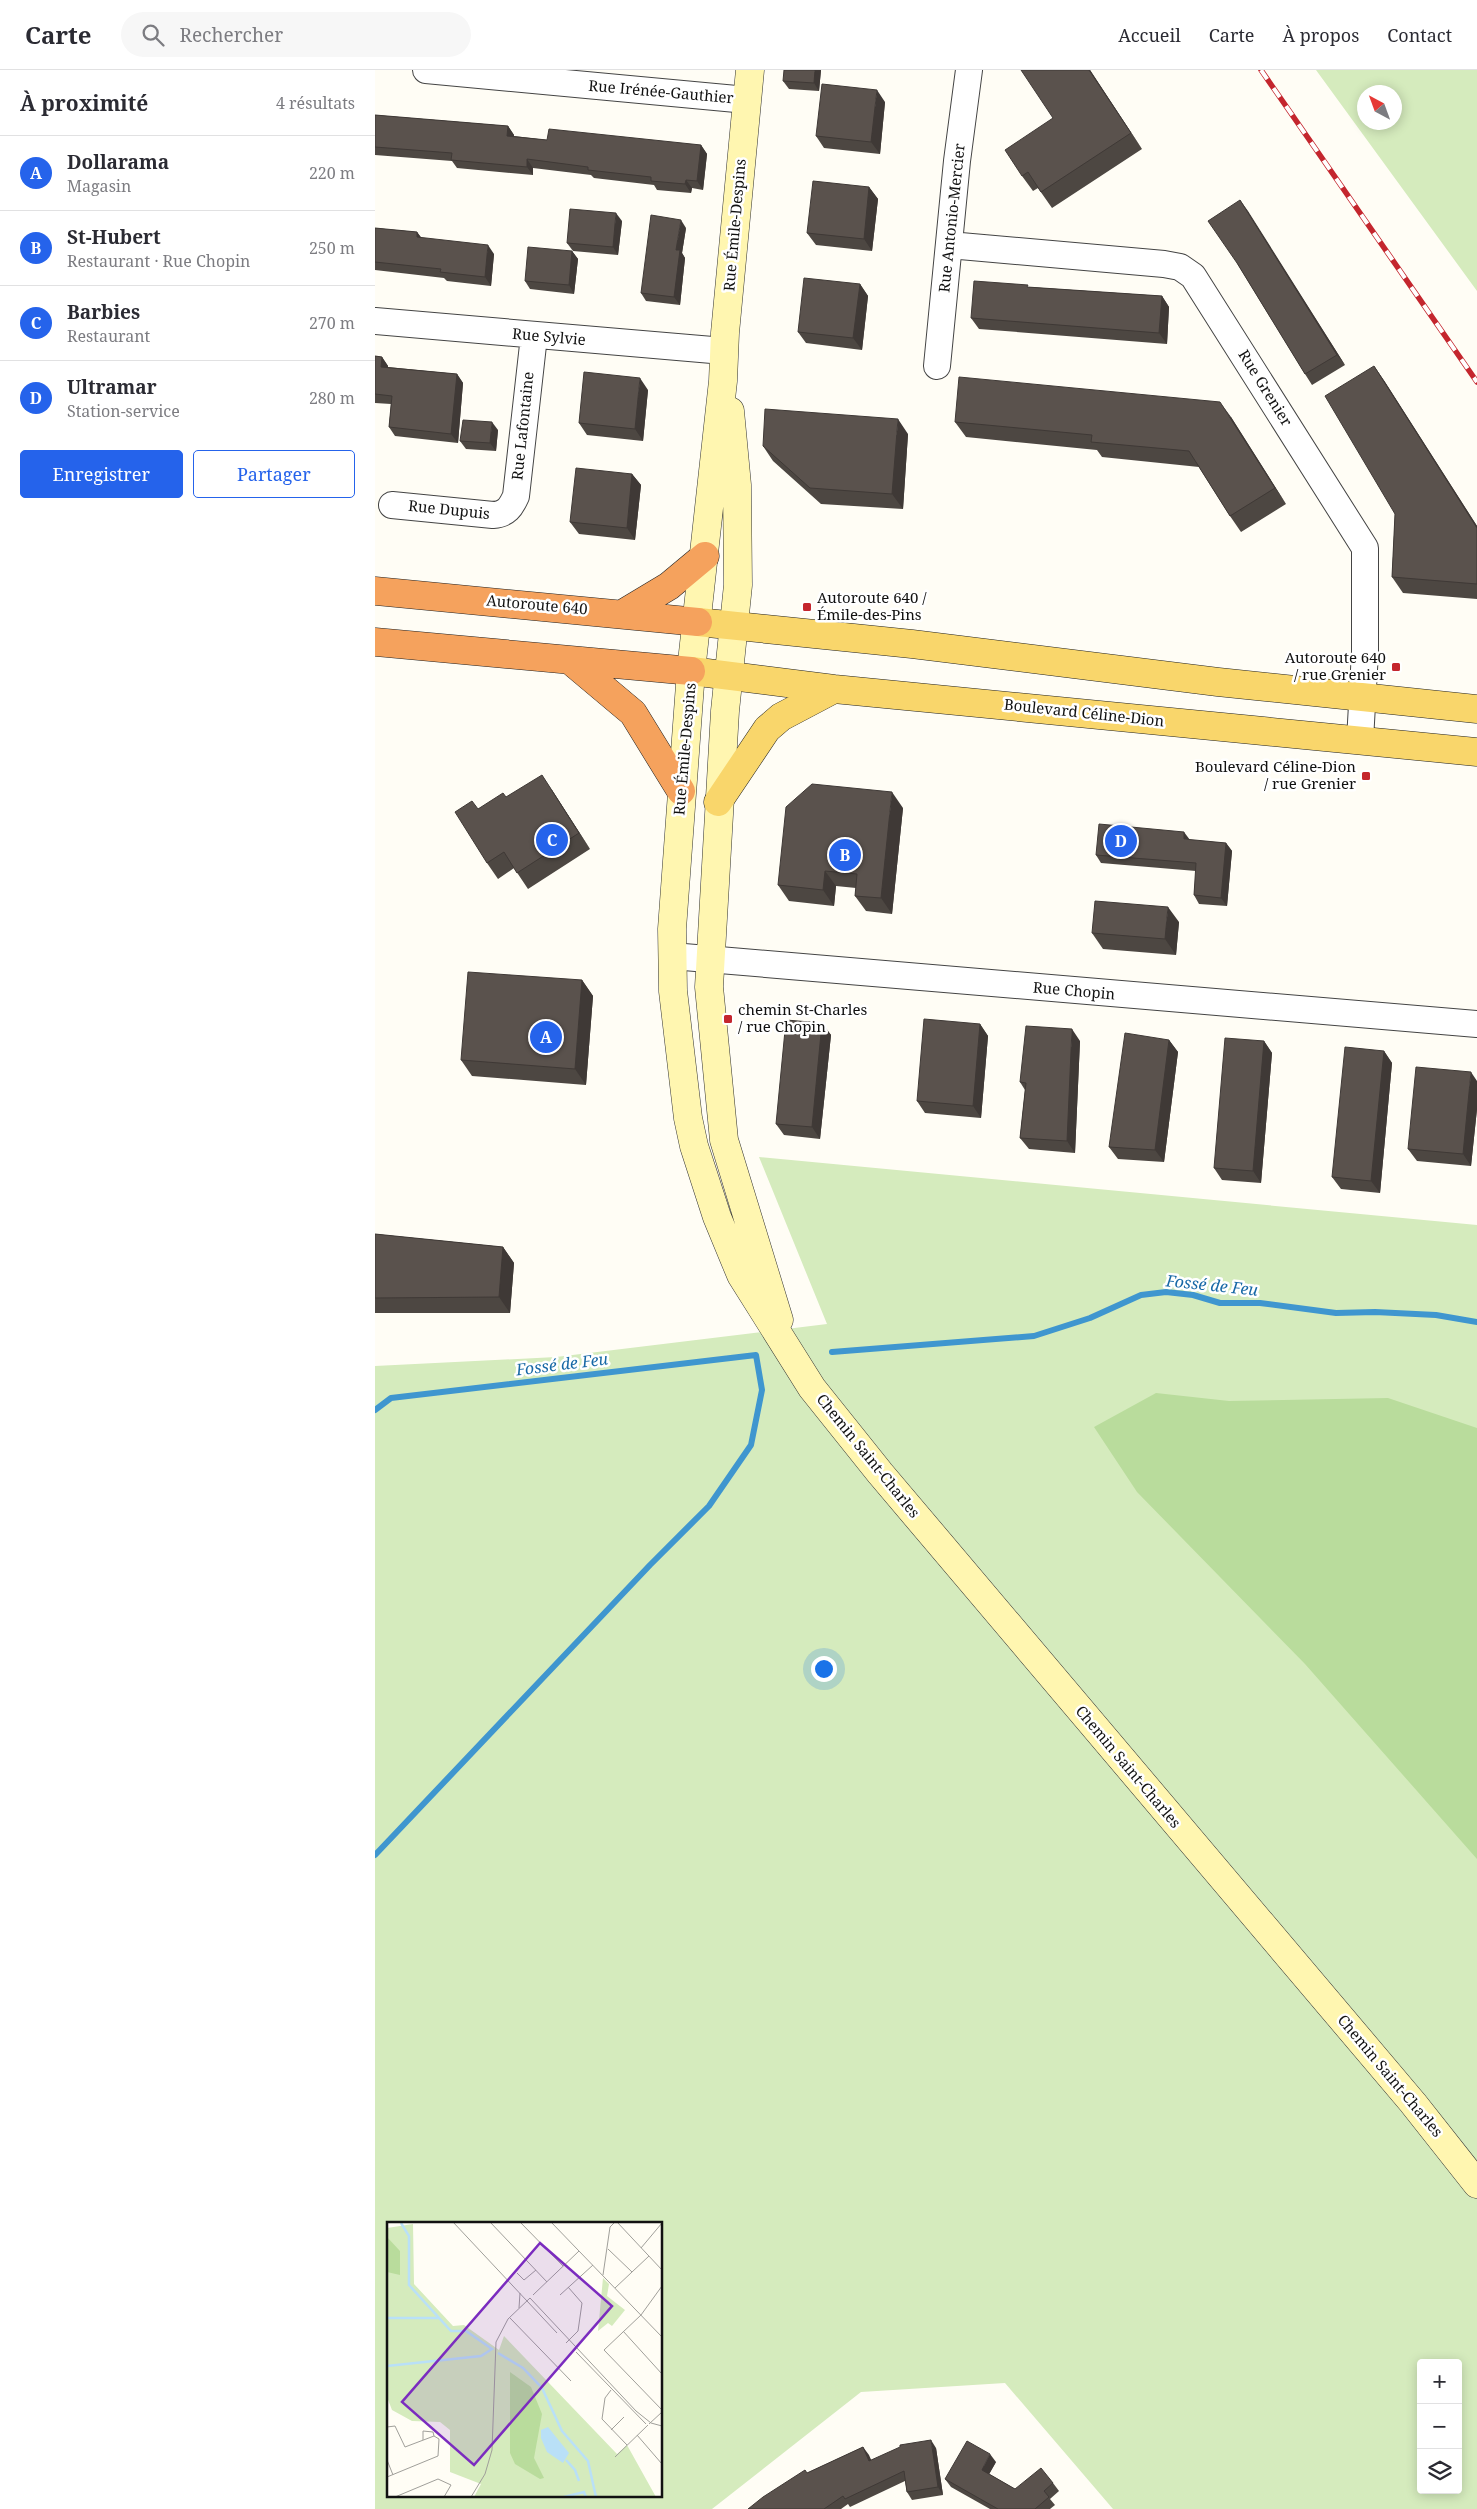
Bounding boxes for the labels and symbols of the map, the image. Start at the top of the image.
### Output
street label: Rue Irénée-Gauthier [588,75,735,107]
north arrow [1357,85,1402,130]
street label: Rue Antonio-Mercier [933,142,969,293]
street label: Rue Émile-Despins [718,158,750,292]
street label: Rue Sylvie [511,323,587,349]
street label: Rue Grenier [1234,345,1297,430]
street label: Rue Lafontaine [506,371,538,481]
street label: Rue Dupuis [407,495,491,523]
place label: Autoroute 640 / Émile-des-Pins [817,587,927,624]
street label: Autoroute 640 [486,590,588,618]
marker: Autoroute 640 / Émile-des-Pins [801,601,813,613]
place label: Autoroute 640 / rue Grenier [1285,647,1386,684]
marker: Autoroute 640 / rue Grenier [1390,661,1402,673]
street label: Rue Émile-Despins [668,682,700,816]
street label: Boulevard Céline-Dion [1003,694,1166,730]
place label: Boulevard Céline-Dion / rue Grenier [1195,756,1356,793]
marker: Boulevard Céline-Dion / rue Grenier [1360,770,1372,782]
pin: C [536,821,568,859]
pin: D [1105,822,1137,860]
pin: B [829,836,861,874]
street label: Rue Chopin [1032,976,1116,1004]
place label: chemin St-Charles / rue Chopin [738,999,867,1036]
marker: chemin St-Charles / rue Chopin [722,1013,734,1025]
pin: A [530,1018,562,1056]
water label: Fossé de Feu [1164,1269,1260,1301]
water label: Fossé de Feu [514,1347,610,1381]
street label: Chemin Saint-Charles [813,1389,925,1522]
your location [811,1656,837,1682]
street label: Chemin Saint-Charles [1072,1701,1186,1832]
street label: Chemin Saint-Charles [1334,2010,1448,2141]
inset map [387,2222,663,2496]

